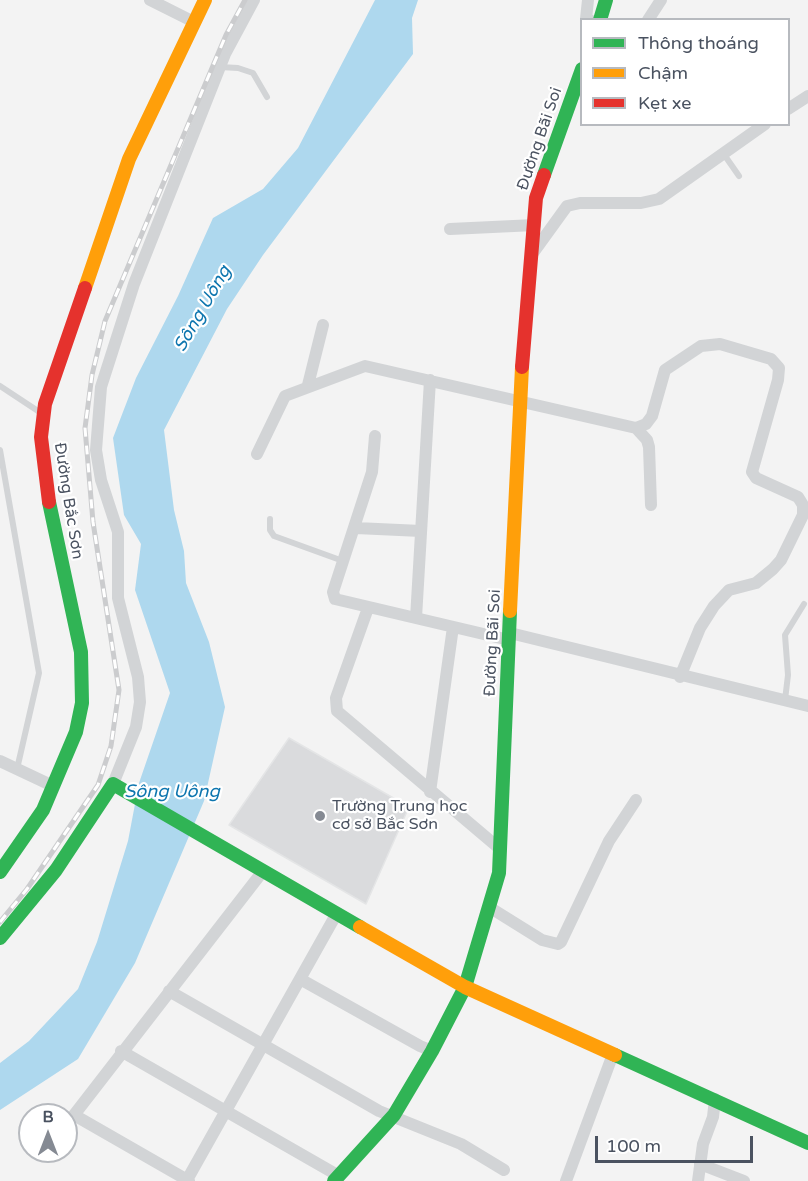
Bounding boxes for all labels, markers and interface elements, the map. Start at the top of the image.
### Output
legend [580,18,790,126]
text: Thông thoáng [638,32,759,54]
text: Chậm [638,62,688,84]
street label: Đường Bãi Soi [513,85,567,193]
text: Kẹt xe [638,92,692,114]
water label: Sông Uông [170,262,236,356]
street label: Đường Bắc Sơn [49,441,87,561]
street label: Đường Bãi Soi [481,589,505,697]
water label: Sông Uông [124,781,220,803]
place label: Trường Trung học cơ sở Bắc Sơn [332,797,467,835]
marker: Trường Trung học cơ sở Bắc Sơn [313,809,327,823]
north arrow [18,1103,78,1163]
text: B [42,1107,54,1127]
scale bar [598,1124,756,1162]
text: 100 m [606,1135,661,1157]

